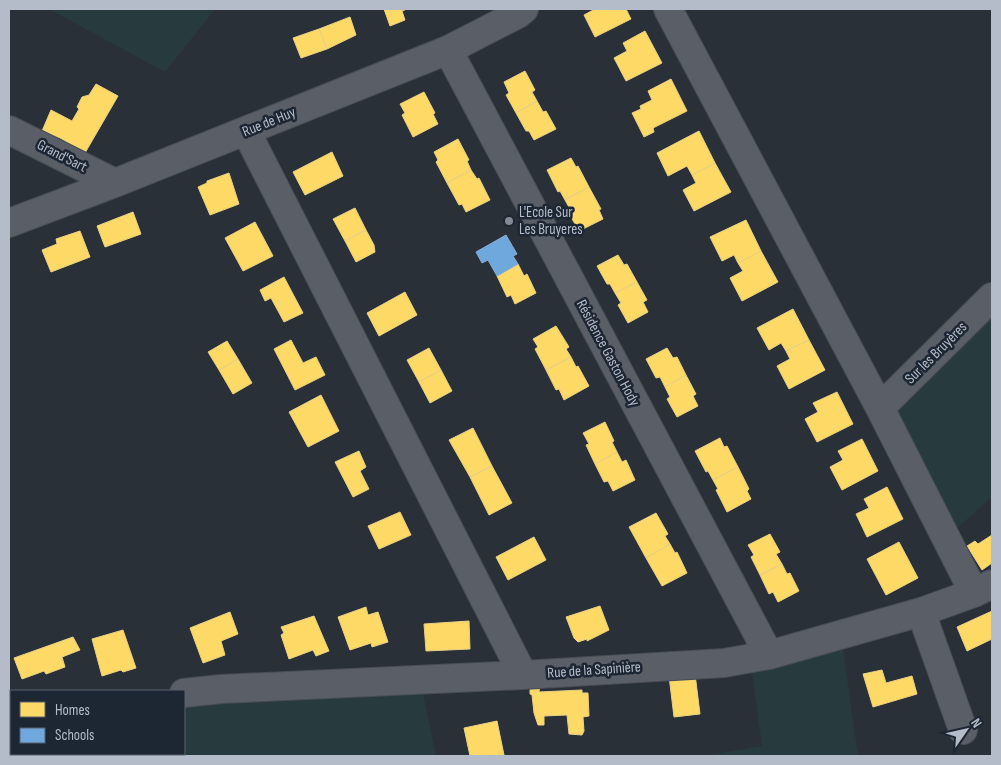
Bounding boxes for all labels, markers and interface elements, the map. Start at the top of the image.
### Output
street label: Rue de Huy [239,103,299,141]
street label: Grand'Sart [34,135,91,177]
place label: L'Ecole Sur Les Bruyeres [519,203,583,239]
marker: L'Ecole Sur Les Bruyeres [503,215,515,227]
street label: Résidence Gaston Hody [572,296,644,410]
street label: Sur les Bruyères [901,318,971,388]
street label: Rue de la Sapinière [547,657,641,683]
legend [10,690,185,755]
text: Homes [55,701,90,720]
north arrow [941,705,991,755]
text: N [967,715,986,731]
text: Schools [55,726,94,745]

